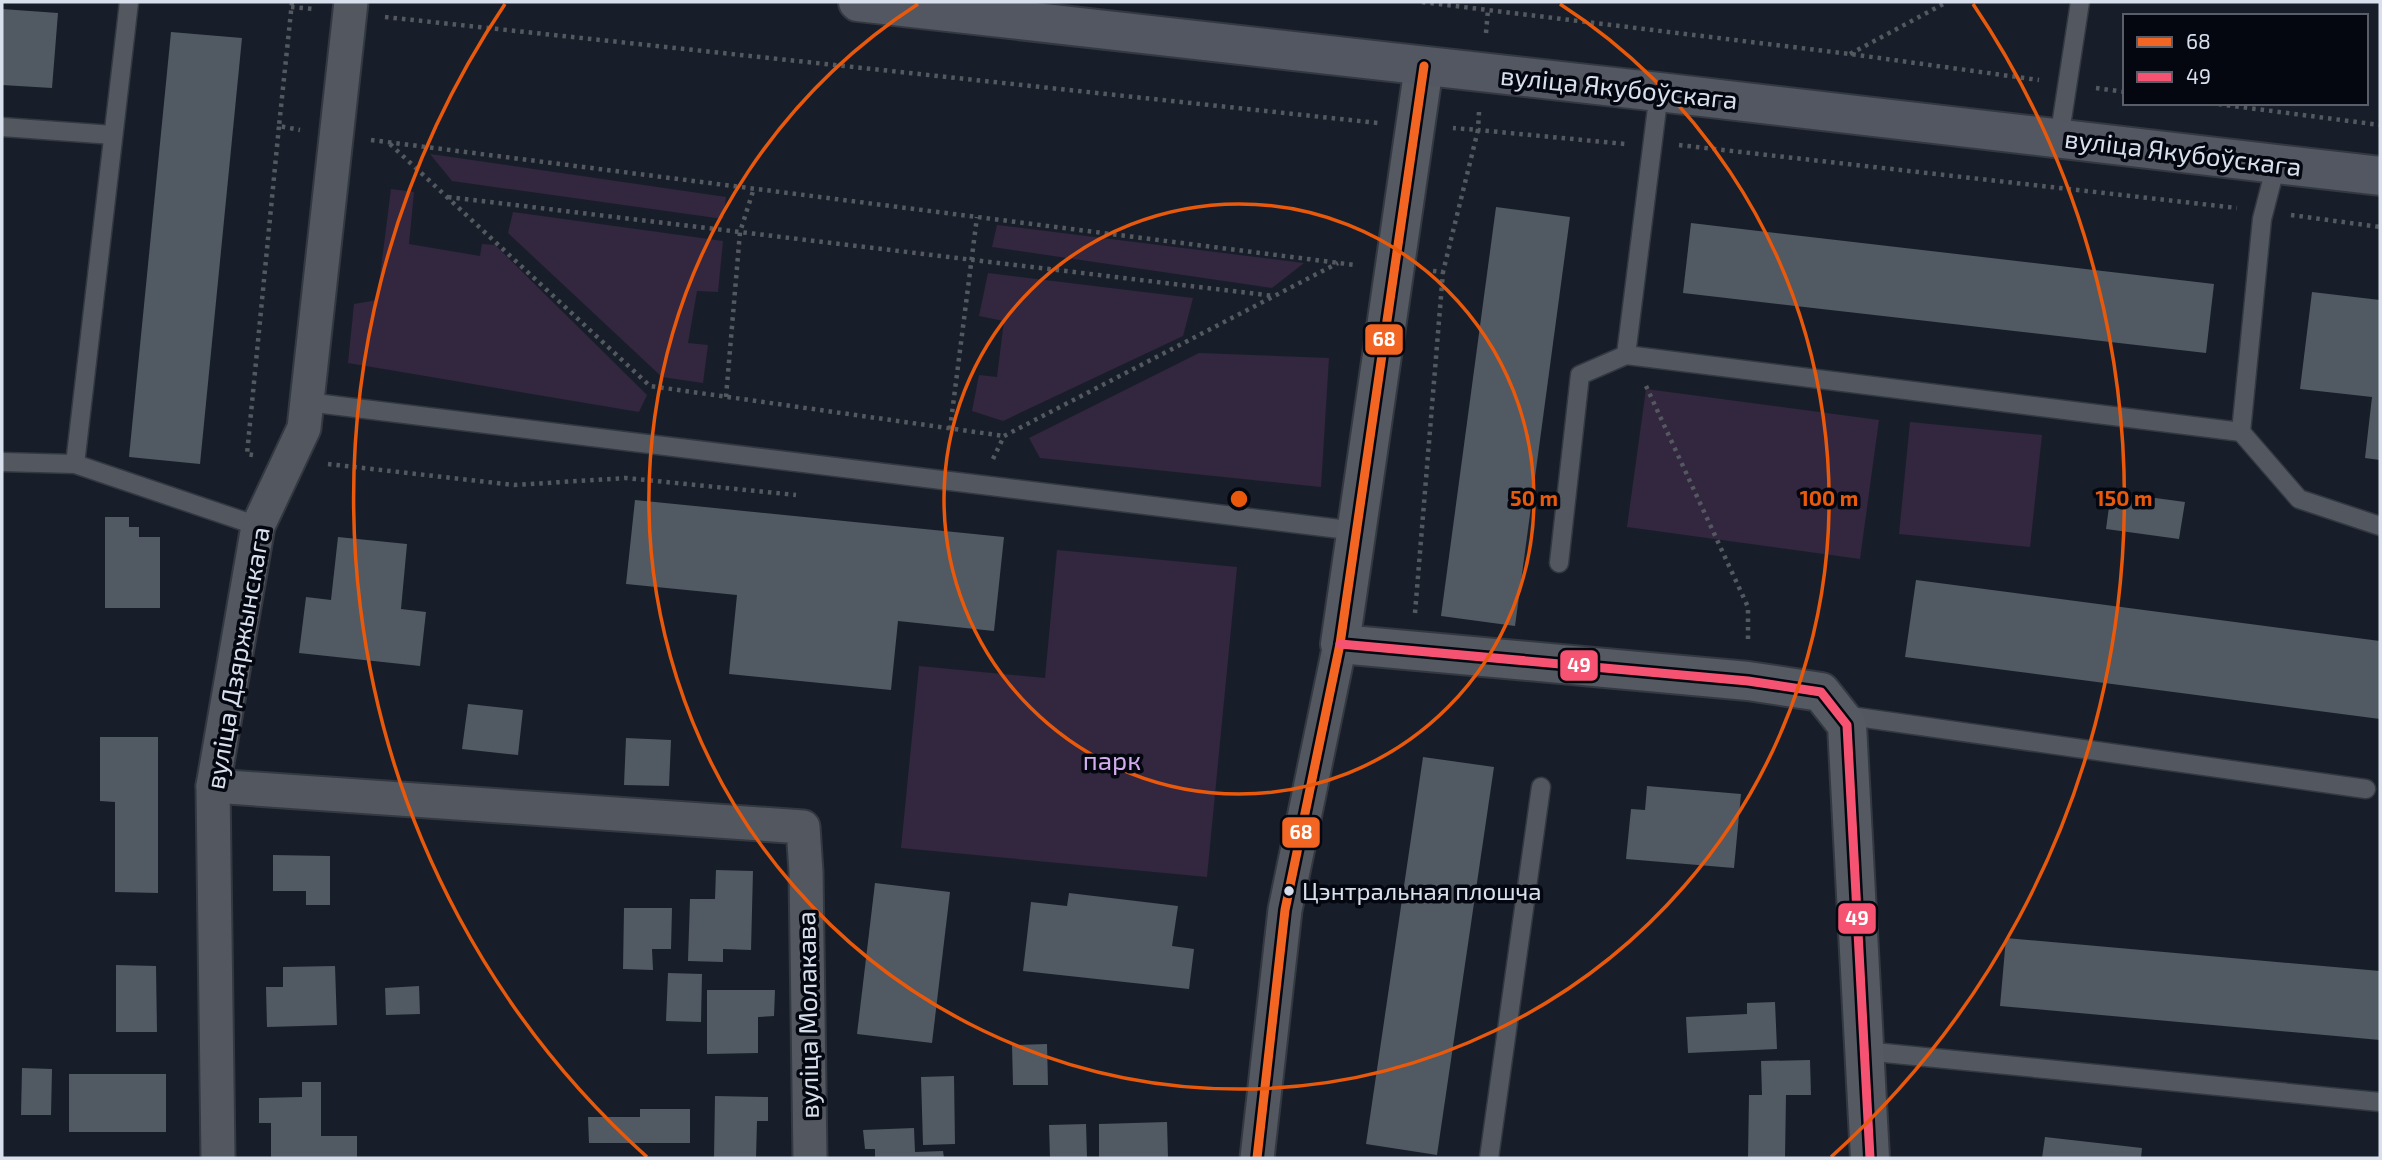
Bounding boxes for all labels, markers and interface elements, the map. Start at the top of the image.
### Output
legend [2123,14,2368,105]
text: 68 [2186,28,2211,53]
street label: вуліца Якубоўскага [1499,59,1739,115]
text: 49 [2186,63,2211,88]
street label: вуліца Якубоўскага [2063,122,2303,182]
line badge: 68 [1364,323,1404,356]
text: 68 [1372,327,1396,350]
text: 50 m [1510,485,1558,510]
text: 100 m [1800,485,1858,510]
text: 150 m [2096,485,2152,510]
centre of rings [1227,487,1251,511]
street label: вуліца Дзяржынскага [198,524,276,792]
line badge: 49 [1559,649,1599,682]
text: 49 [1567,653,1591,676]
park label: парк [1083,744,1141,775]
line badge: 68 [1281,816,1321,849]
text: 68 [1289,820,1313,843]
place label: Цэнтральная плошча [1302,876,1542,905]
marker: Цэнтральная плошча [1282,884,1296,898]
line badge: 49 [1837,902,1877,935]
text: 49 [1845,906,1869,929]
street label: вуліца Молакава [789,911,825,1119]

